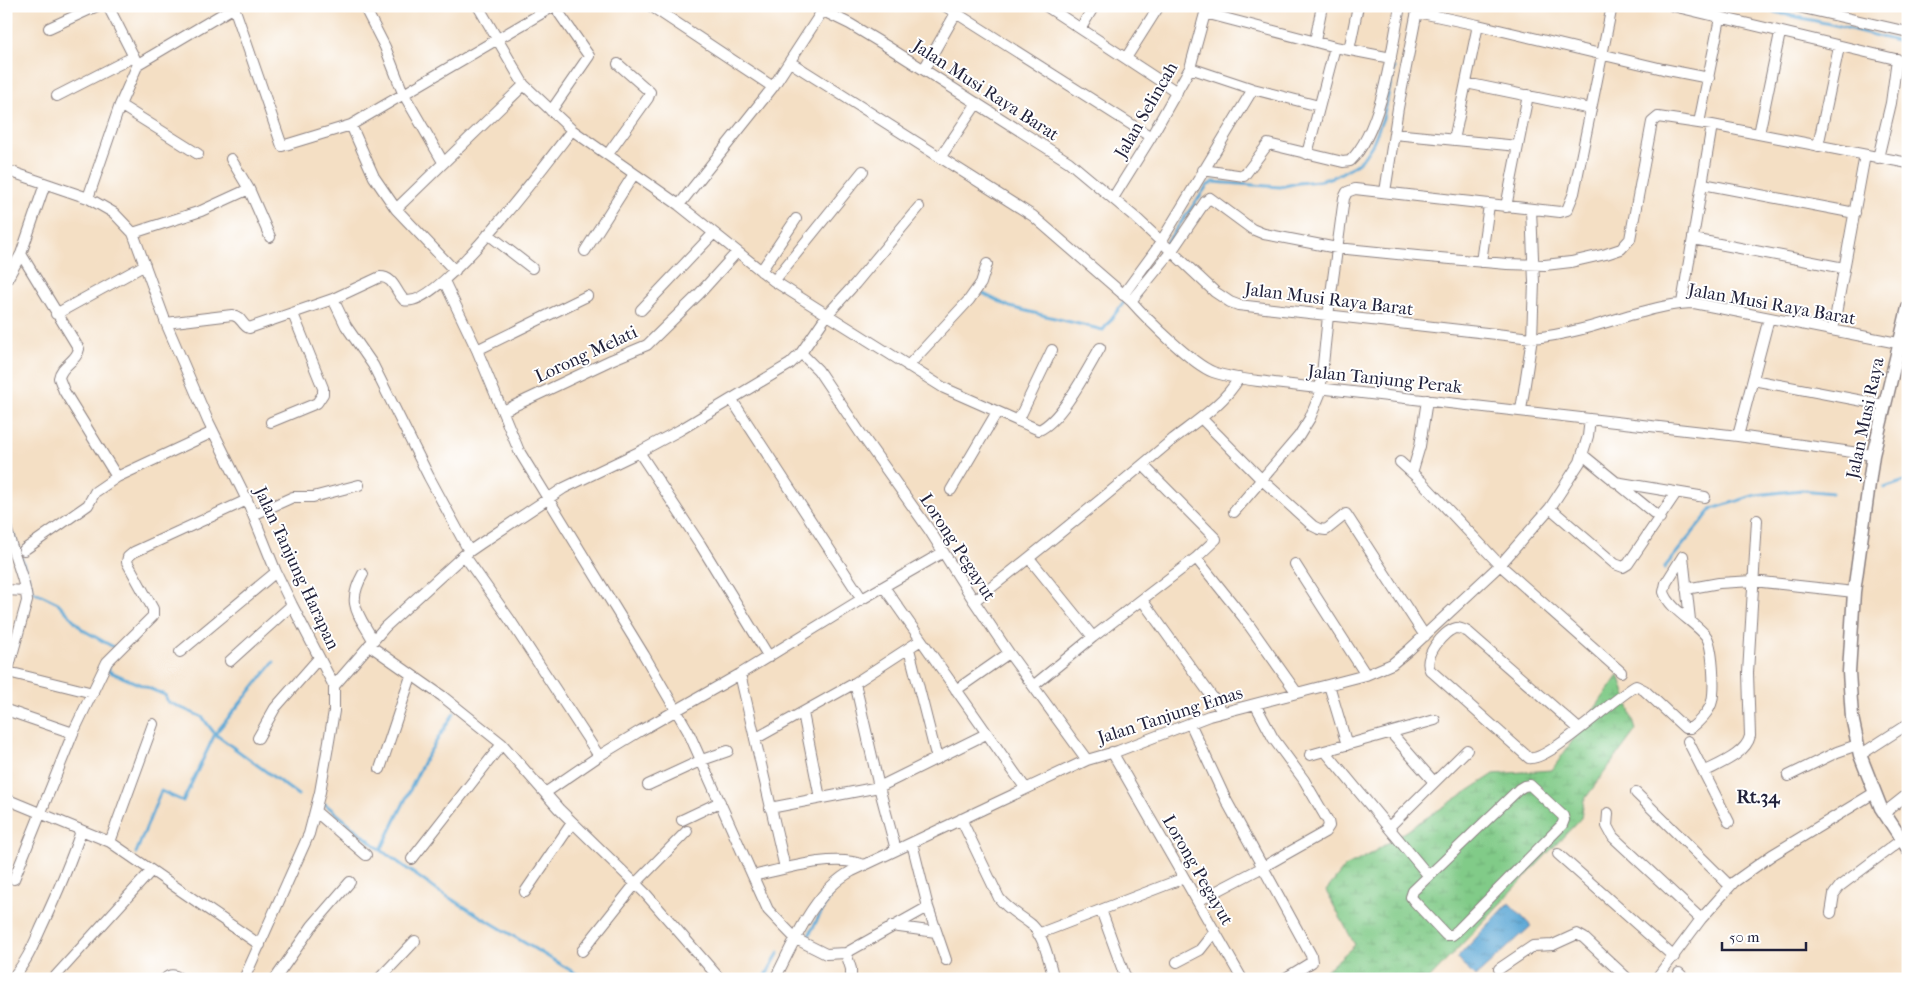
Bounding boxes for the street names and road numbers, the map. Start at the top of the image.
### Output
street label: Jalan Musi Raya Barat [907,34,1063,146]
street label: Jalan Selincah [1109,58,1182,164]
street label: Jalan Musi Raya Barat [1241,278,1415,320]
street label: Jalan Musi Raya Barat [1684,279,1858,330]
street label: Lorong Melati [532,321,641,387]
street label: Jalan Musi Raya [1842,355,1889,483]
street label: Jalan Tanjung Perak [1305,361,1464,398]
street label: Jalan Tanjung Harapan [249,482,344,654]
street label: Lorong Pegayut [915,490,1000,605]
street label: Jalan Tanjung Emas [1093,682,1246,749]
street label: Lorong Pegayut [1158,811,1238,929]

